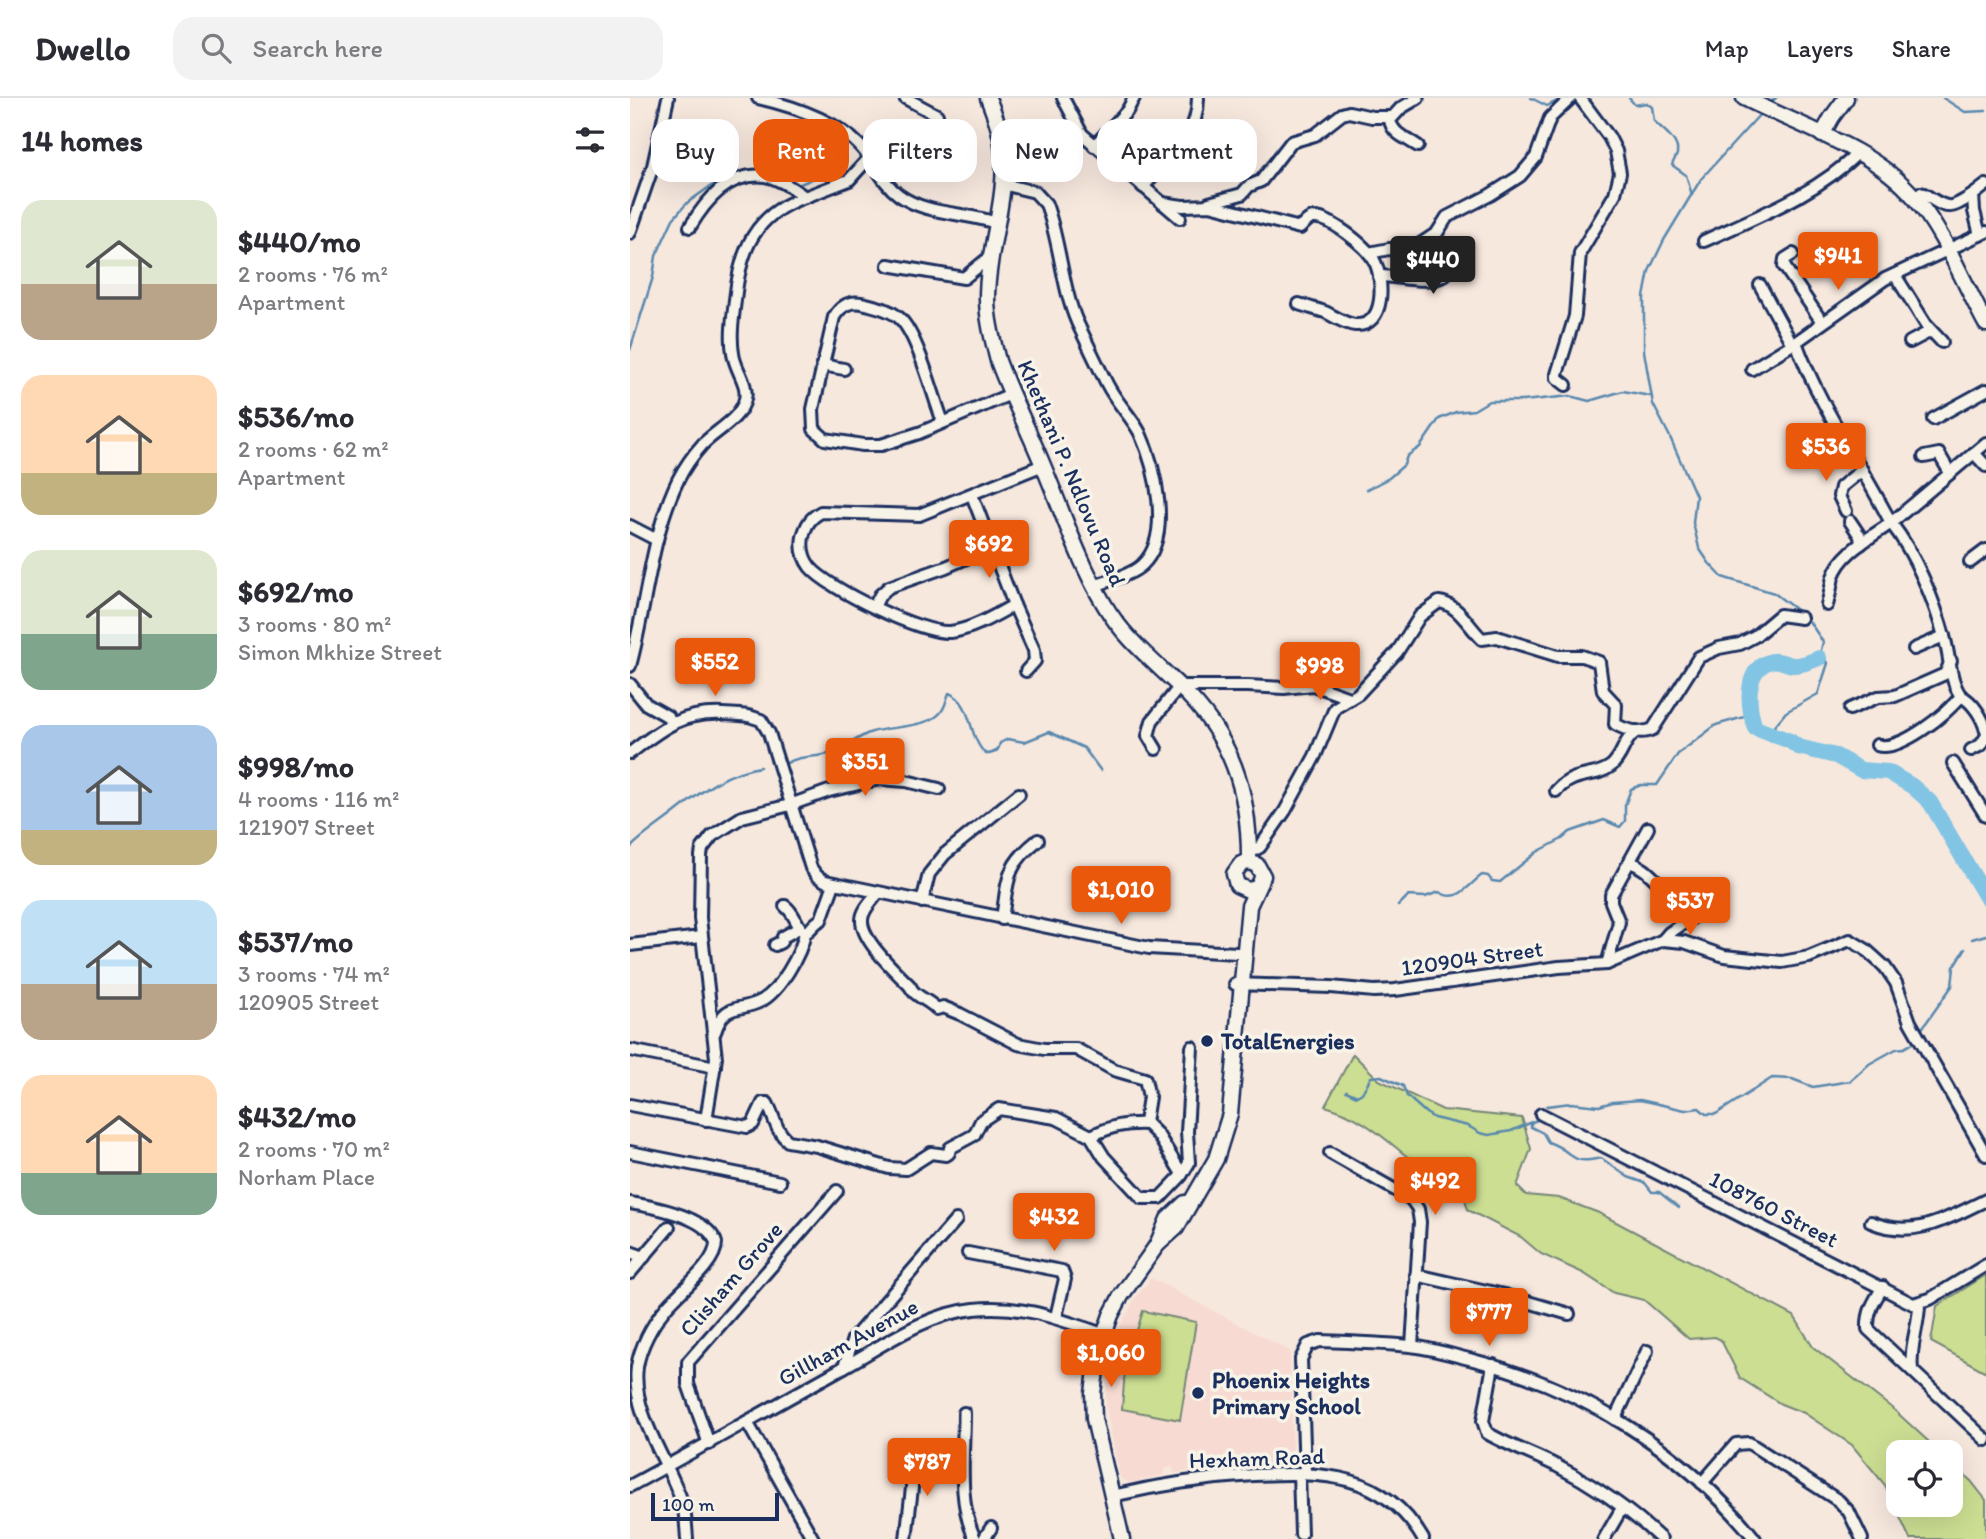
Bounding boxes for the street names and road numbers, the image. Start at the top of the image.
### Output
street label: Khethani P. Ndlovu Road [1012,356,1133,591]
street label: 120904 Street [1399,934,1545,982]
street label: 108760 Street [1705,1164,1844,1254]
street label: Clisham Grove [673,1216,789,1342]
street label: Gillham Avenue [773,1292,923,1392]
street label: Hexham Road [1188,1442,1326,1474]

